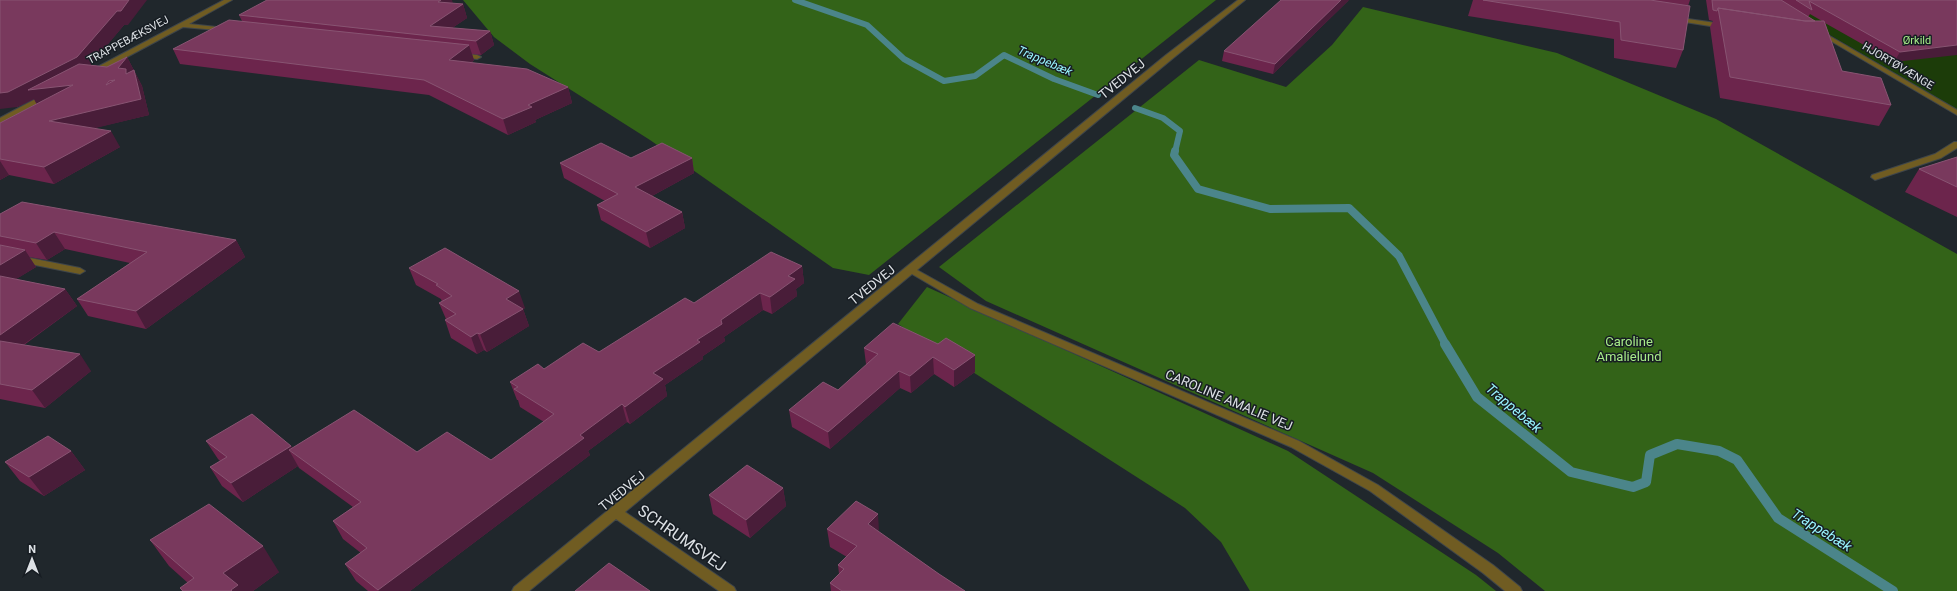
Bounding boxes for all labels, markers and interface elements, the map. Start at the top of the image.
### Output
street label: TRAPPEBÆKSVEJ [85,13,171,67]
park label: Ørkild [1903,34,1931,47]
street label: HJORTØVÆNGE [1860,40,1936,92]
water label: Trappebæk [1016,43,1075,79]
street label: TVEDVEJ [1096,56,1148,102]
street label: TVEDVEJ [846,262,898,308]
park label: Caroline Amalielund [1596,334,1662,364]
street label: CAROLINE AMALIE VEJ [1163,366,1295,434]
water label: Trappebæk [1483,380,1546,437]
street label: TVEDVEJ [596,468,648,514]
street label: SCHRUMSVEJ [634,501,730,575]
water label: Trappebæk [1789,505,1856,555]
north arrow [12,539,52,579]
text: N [28,543,36,556]

